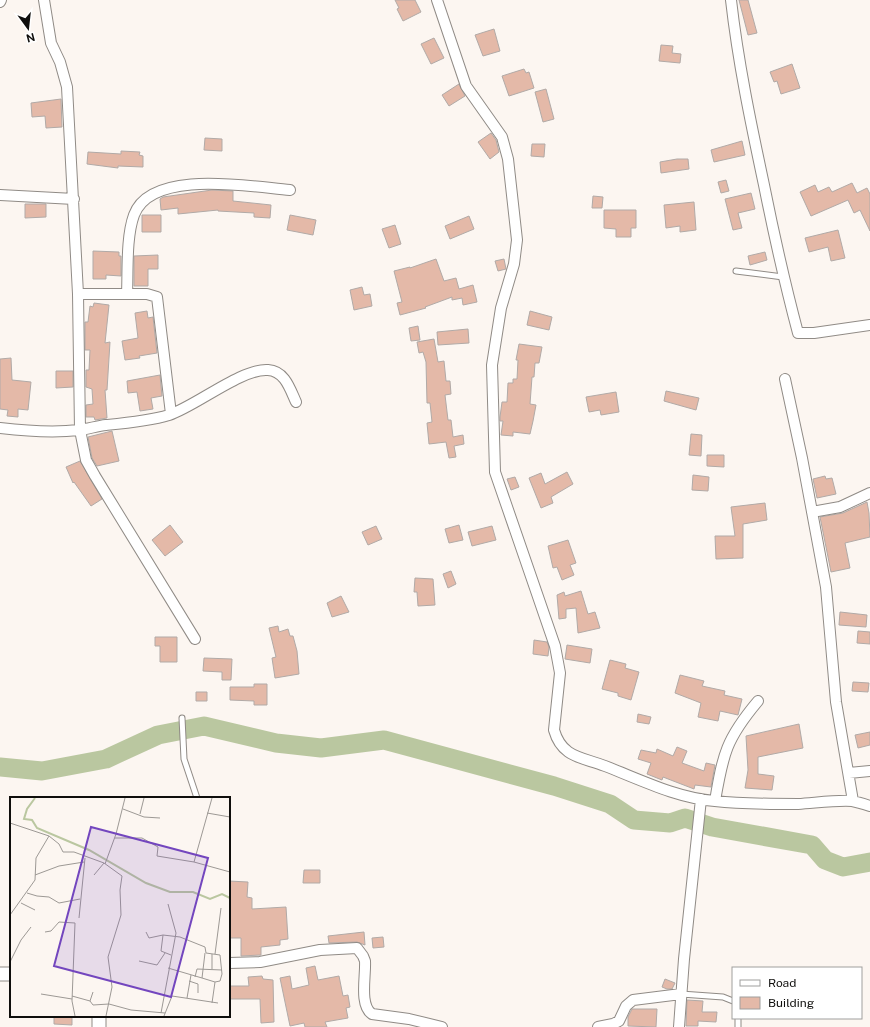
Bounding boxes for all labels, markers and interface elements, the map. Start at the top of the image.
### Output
north arrow [8,8,48,48]
text: N [25,31,36,45]
inset map [10,797,230,1017]
legend [732,967,862,1019]
text: Road [768,976,796,990]
text: Building [768,996,814,1010]

